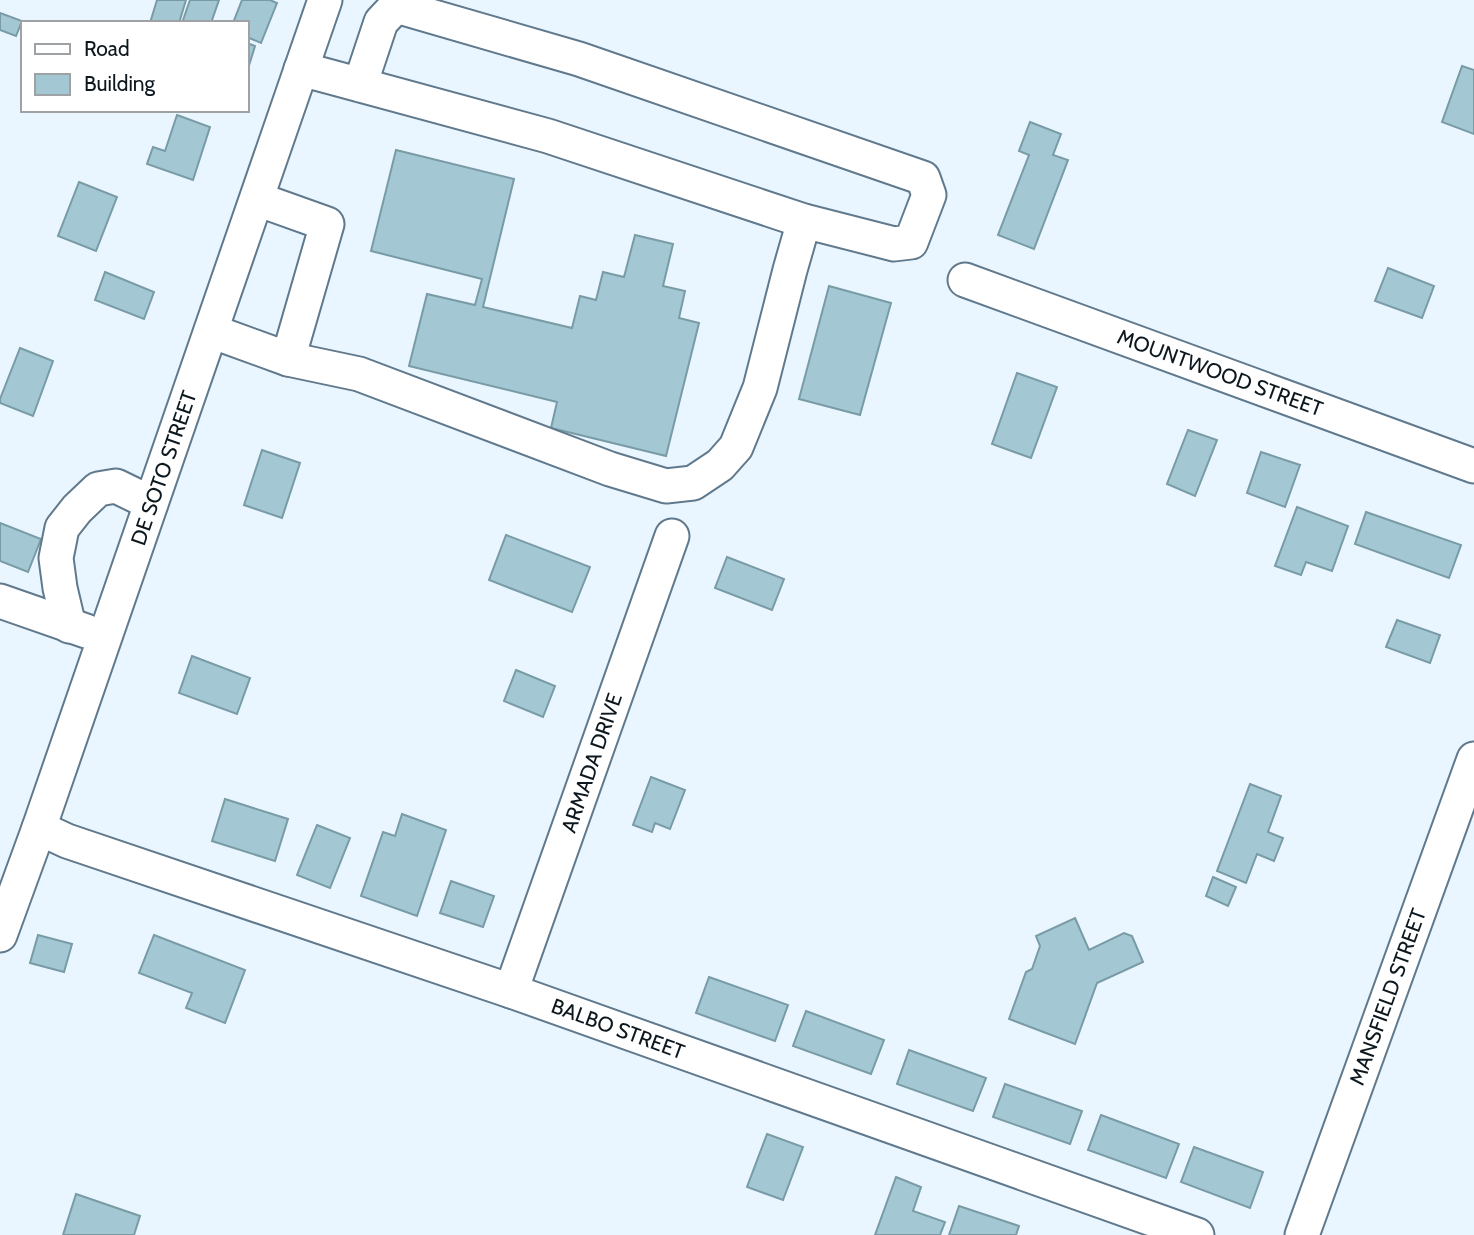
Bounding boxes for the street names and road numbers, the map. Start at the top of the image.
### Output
street label: MOUNTWOOD STREET [1114,324,1326,421]
street label: DE SOTO STREET [125,387,202,548]
street label: ARMADA DRIVE [556,690,627,836]
street label: MANSFIELD STREET [1344,905,1431,1089]
street label: BALBO STREET [548,993,688,1064]

